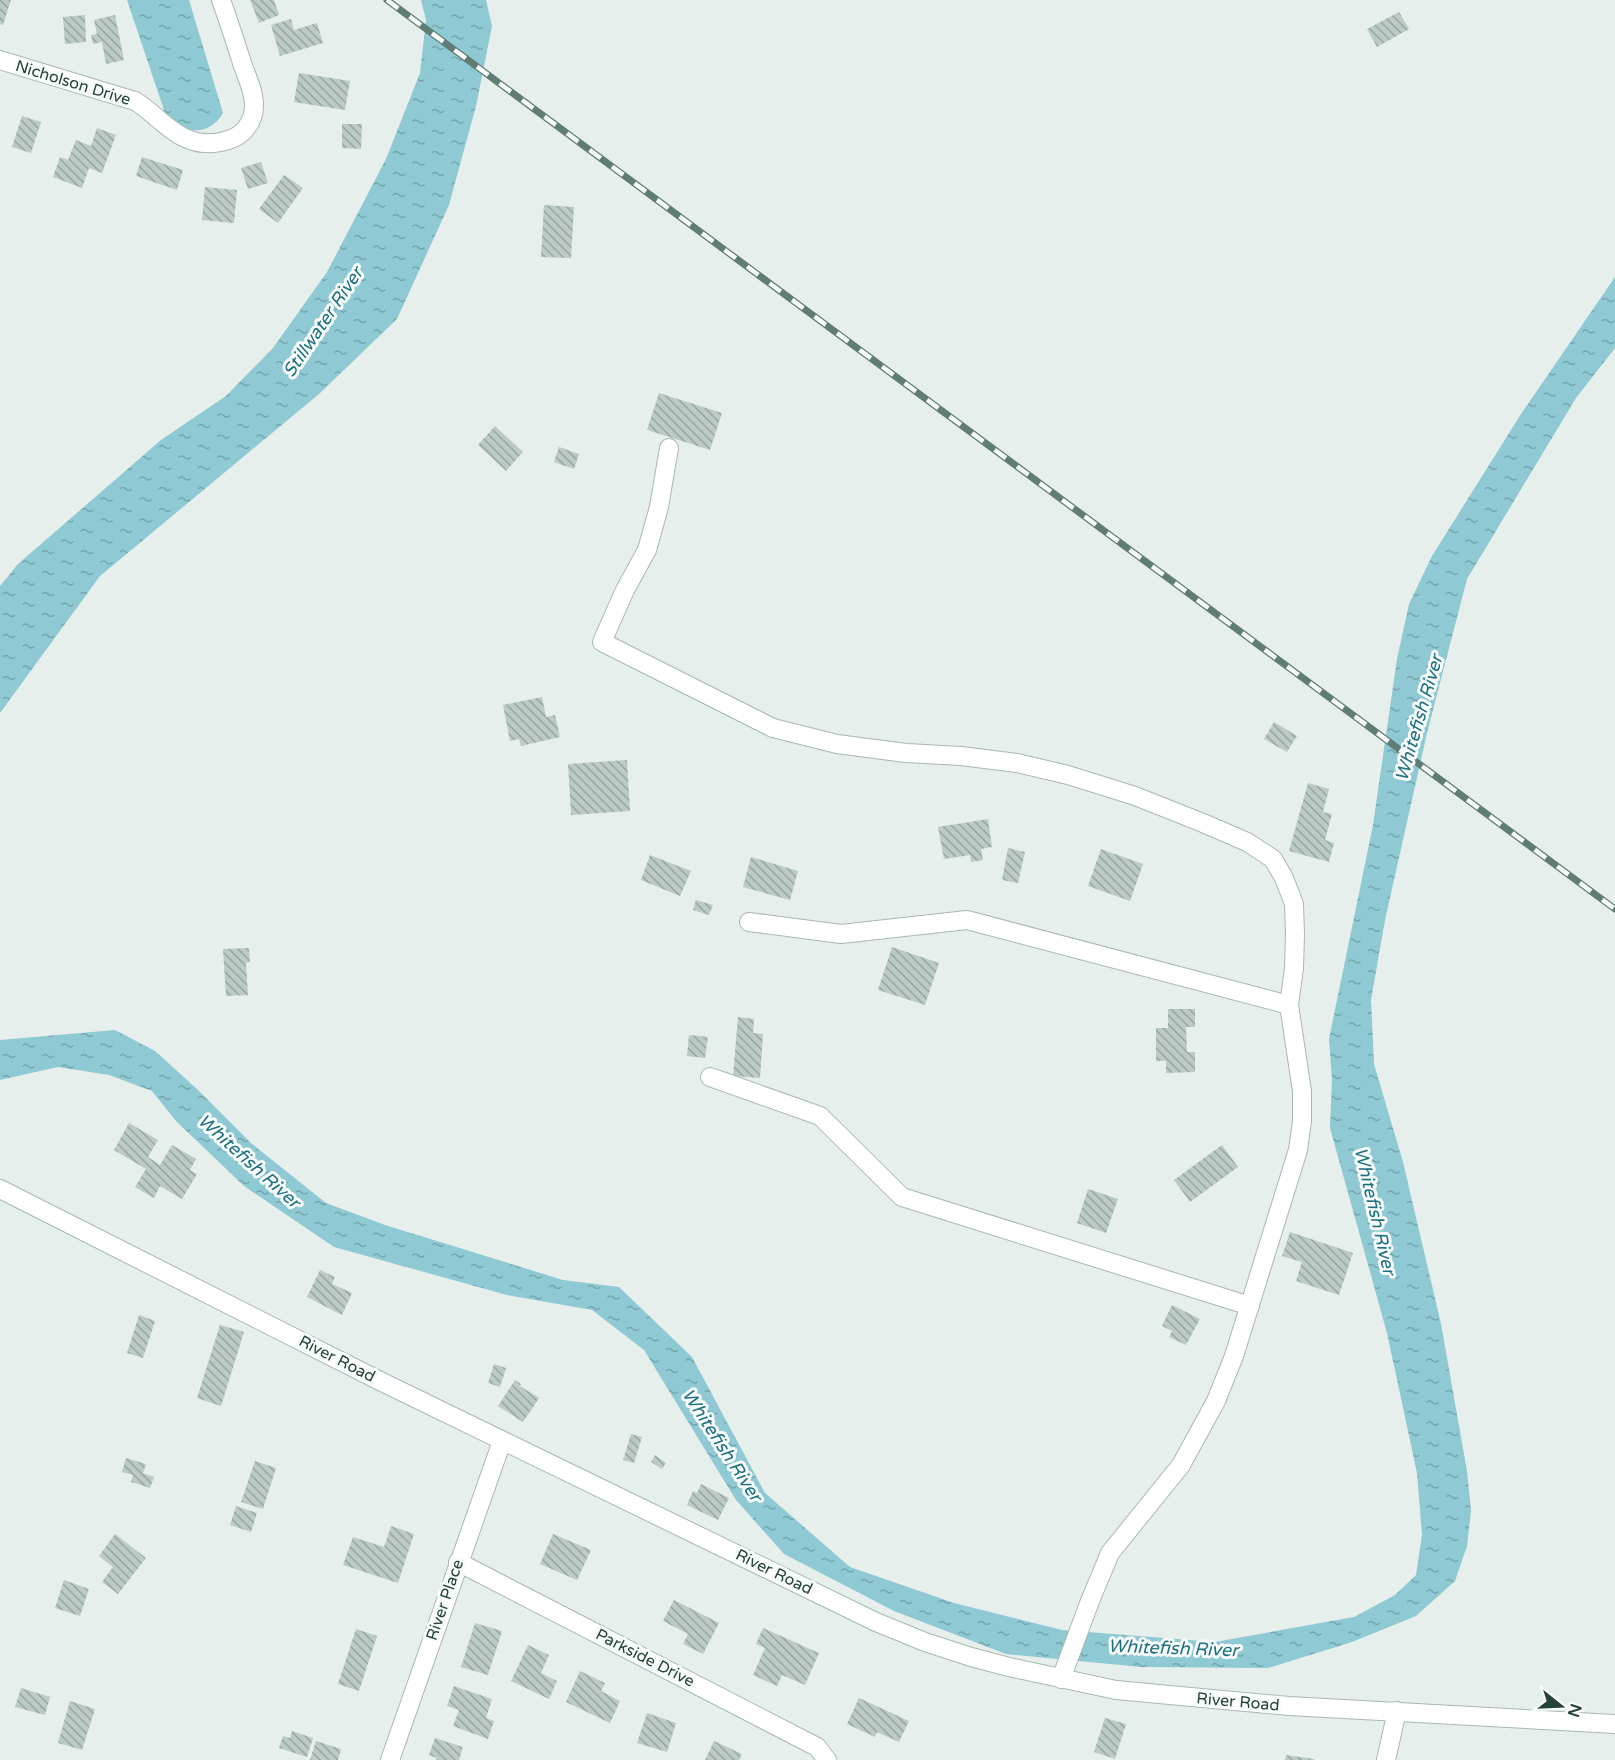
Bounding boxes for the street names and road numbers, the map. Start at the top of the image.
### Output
street label: Nicholson Drive [13,56,133,110]
street label: River Road [295,1331,379,1387]
street label: River Road [732,1545,816,1599]
street label: River Place [422,1557,468,1643]
street label: Parkside Drive [592,1624,698,1692]
street label: River Road [1196,1688,1280,1716]

